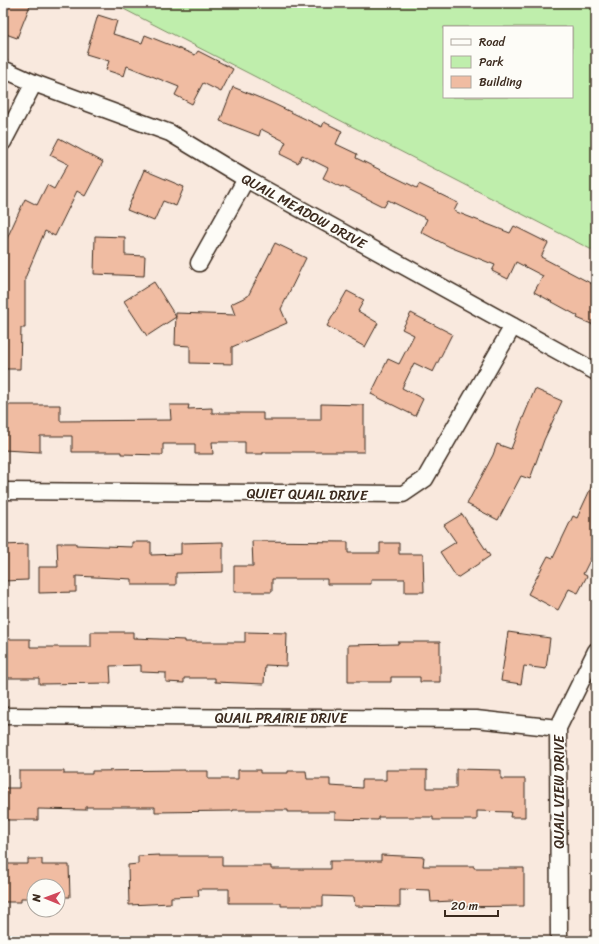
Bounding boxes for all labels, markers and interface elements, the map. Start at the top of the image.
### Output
legend [443,26,573,98]
text: Road [479,31,506,53]
text: Park [479,51,504,73]
text: Building [479,71,522,93]
street label: QUAIL MEADOW DRIVE [237,167,372,257]
street label: QUIET QUAIL DRIVE [246,481,369,508]
street label: QUAIL PRAIRIE DRIVE [215,706,349,731]
street label: QUAIL VIEW DRIVE [547,734,572,849]
north arrow [26,878,66,918]
scale bar [445,892,498,918]
text: N [27,893,46,903]
text: 20 m [451,895,478,917]

